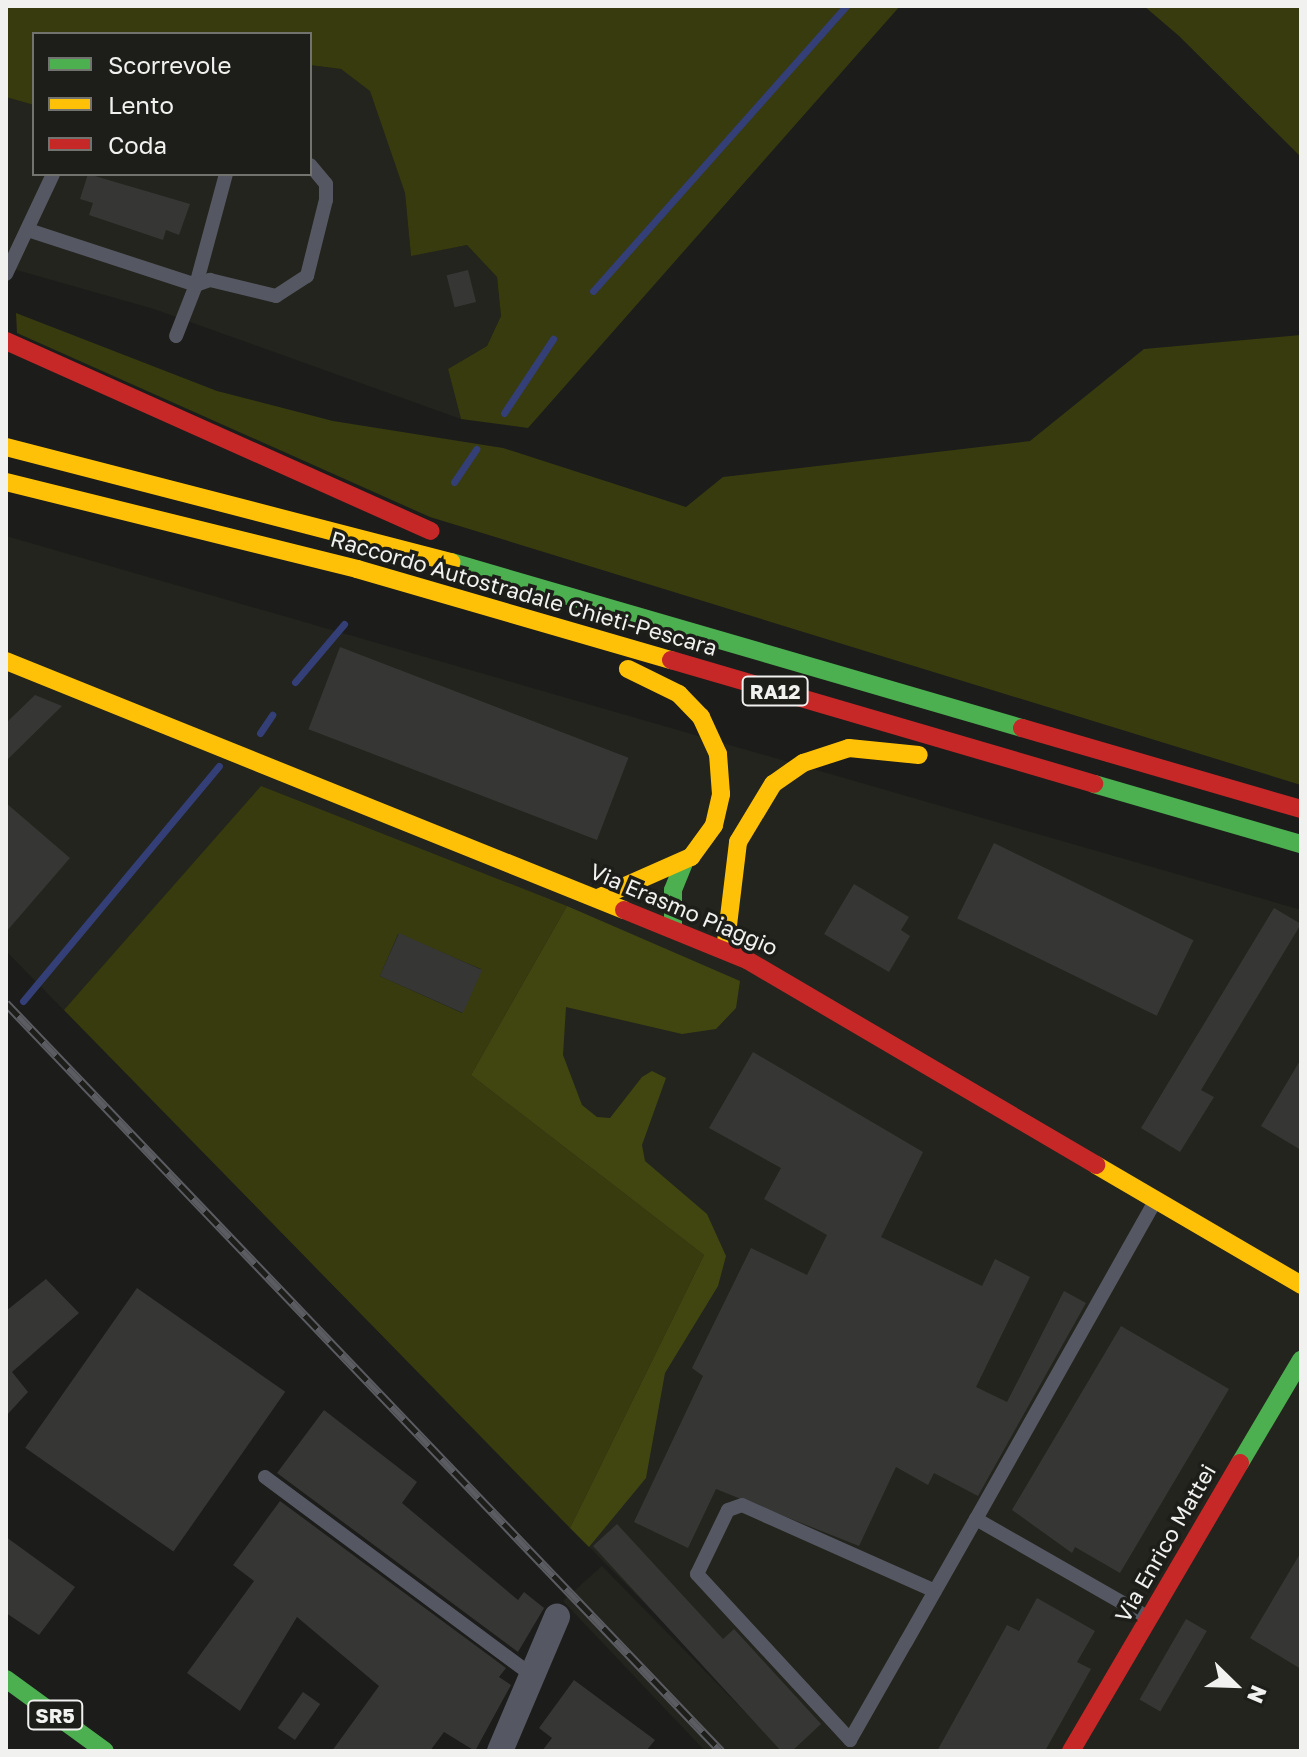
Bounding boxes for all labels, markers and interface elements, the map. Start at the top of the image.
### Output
legend [32,32,312,176]
text: Scorrevole [108,50,231,79]
text: Lento [108,90,174,119]
text: Coda [108,130,167,159]
street label: Raccordo Autostradale Chieti-Pescara [328,525,720,661]
road number: RA12 [741,675,809,707]
street label: Via Erasmo Piaggio [586,857,782,961]
street label: Via Enrico Mattei [1109,1459,1221,1627]
north arrow [1195,1645,1275,1725]
text: N [1242,1682,1273,1708]
road number: SR5 [27,1699,83,1731]

